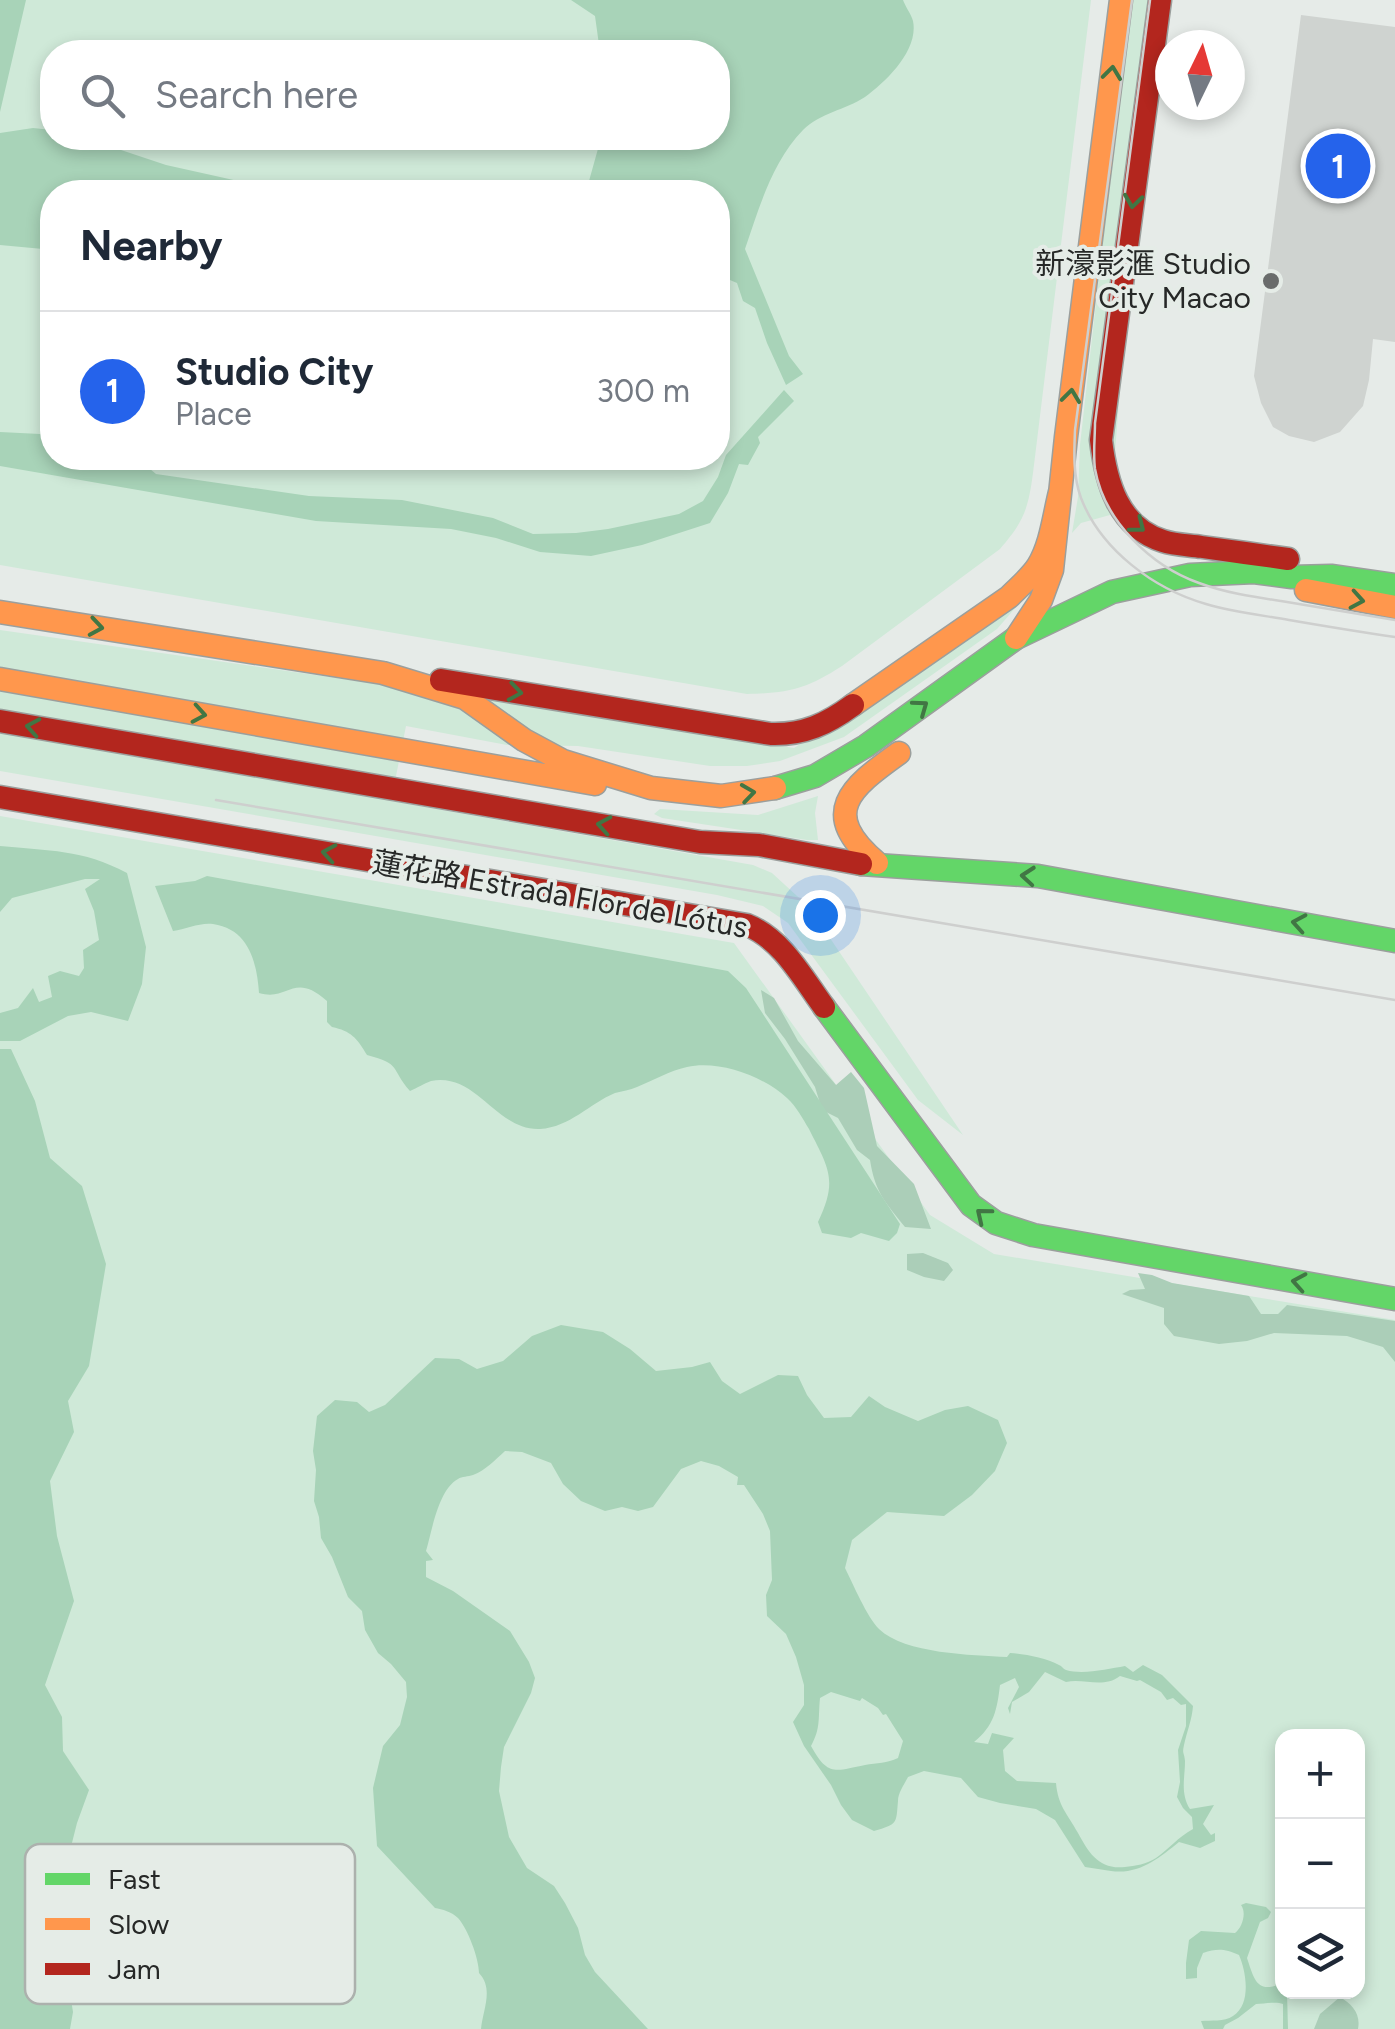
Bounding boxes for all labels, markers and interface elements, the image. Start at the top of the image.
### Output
north arrow [1155,30,1245,120]
search box [40,40,730,150]
one-way arrow [1101,65,1122,81]
icon: search [75,68,130,123]
text: Search here [155,72,358,118]
pin: 1 [1306,128,1370,204]
one-way arrow [1123,193,1144,209]
text: Nearby [80,220,222,271]
place label: 新濠影滙 Studio City Macao [1035,245,1251,316]
marker: 新濠影滙 Studio City Macao [1260,270,1282,292]
text: Studio City [175,349,373,395]
text: 1 [106,372,119,410]
text: 300 m [596,372,690,410]
one-way arrow [1060,387,1081,403]
text: Place [175,395,252,433]
one-way arrow [1126,514,1144,532]
one-way arrow [1349,589,1365,610]
one-way arrow [88,616,105,637]
one-way arrow [506,681,523,702]
one-way arrow [910,701,928,719]
one-way arrow [191,703,208,724]
one-way arrow [24,717,41,738]
one-way arrow [739,784,756,805]
one-way arrow [596,815,613,836]
one-way arrow [321,843,338,864]
street label: 蓮花路 Estrada Flor de Lótus [370,843,751,946]
one-way arrow [1020,865,1036,887]
your location [795,890,846,941]
one-way arrow [1291,913,1307,934]
one-way arrow [977,1209,995,1227]
one-way arrow [1291,1272,1307,1293]
map controls [1275,1729,1365,1999]
button: + [1275,1729,1365,1819]
button: − [1275,1819,1365,1909]
legend [25,1844,355,2004]
text: Fast [108,1862,161,1896]
text: Slow [108,1907,169,1941]
button: layers [1275,1909,1365,1999]
text: Jam [108,1952,161,1986]

